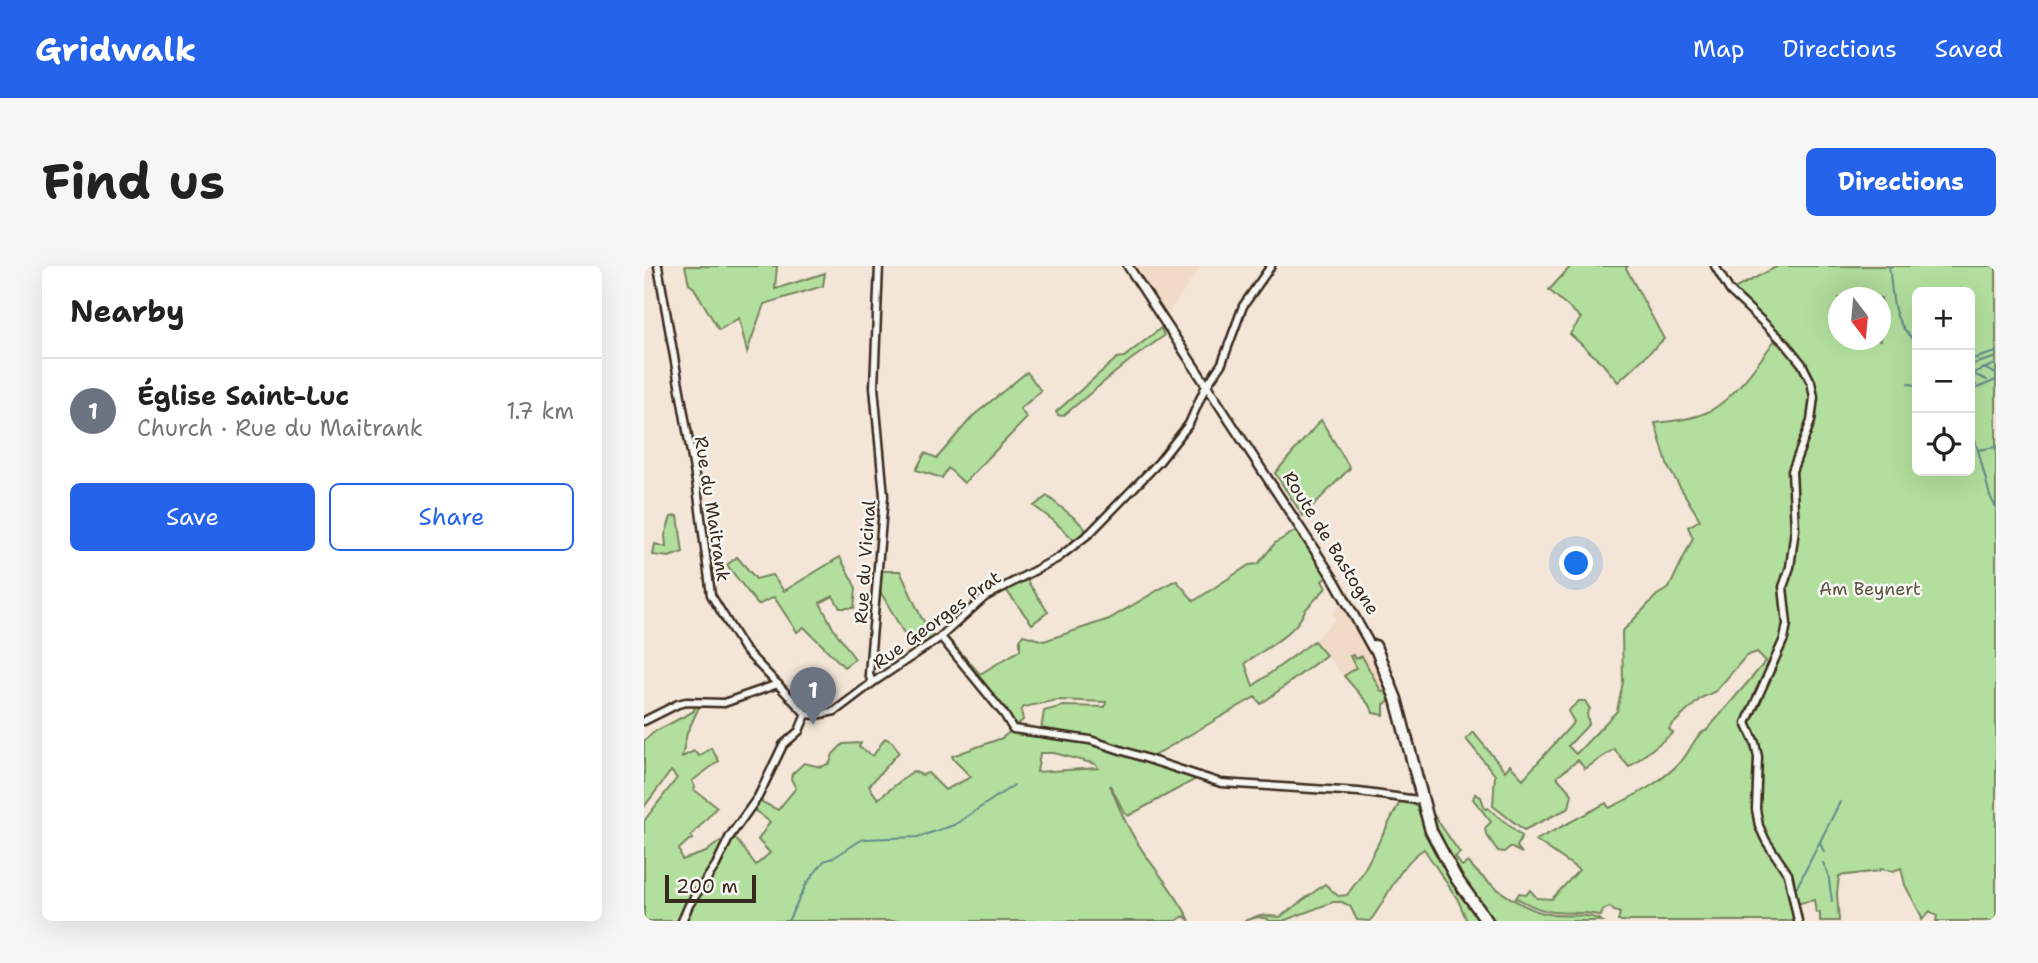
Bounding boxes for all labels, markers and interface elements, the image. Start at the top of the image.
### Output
text: Gridwalk [35,27,196,72]
text: Map [1693,33,1744,65]
text: Directions [1782,33,1897,65]
text: Saved [1935,33,2003,65]
button: Directions [1806,148,1996,216]
text: Find us [42,149,225,215]
north arrow [1828,287,1891,350]
map controls [1912,287,1975,476]
button: + [1912,287,1975,350]
text: Nearby [70,291,185,332]
button: − [1912,350,1975,413]
text: Église Saint-Luc [137,378,349,413]
text: 1 [88,396,98,426]
text: 1.7 km [506,396,574,426]
text: Church · Rue du Maitrank [137,413,423,443]
button: locate [1912,413,1975,476]
street label: Rue du Maitrank [689,435,735,583]
street label: Route de Bastogne [1277,467,1385,619]
button: Save [70,483,315,551]
button: Share [329,483,574,551]
street label: Rue du Vicinal [849,499,881,625]
your location [1559,546,1593,580]
street label: Rue Georges Prat [868,565,1006,675]
park label: Am Beynert [1819,577,1921,601]
pin: 1 [790,667,836,725]
scale bar [665,872,756,904]
text: 200 m [676,874,738,899]

